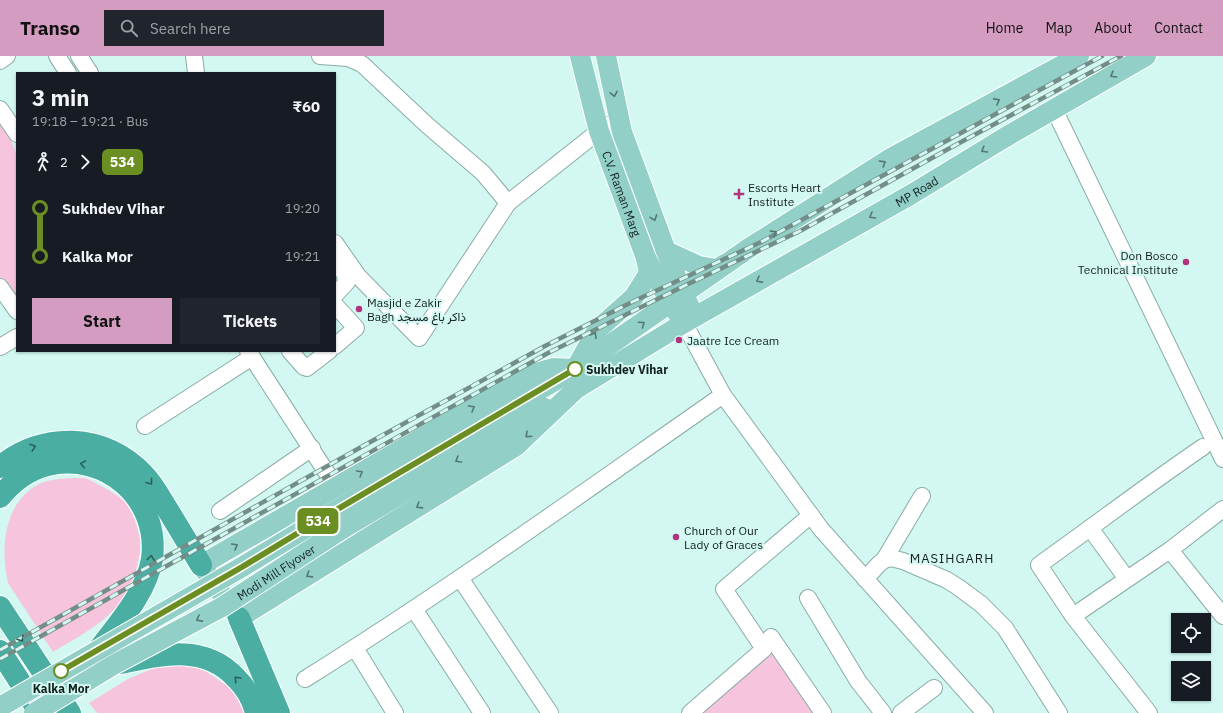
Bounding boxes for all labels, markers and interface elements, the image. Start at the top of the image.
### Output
search box [104,10,384,46]
text: Transo [20,16,80,40]
icon: search [118,17,140,39]
text: Search here [150,19,231,38]
text: Home [986,19,1023,37]
text: Map [1045,19,1072,37]
text: About [1094,19,1132,37]
text: Contact [1154,19,1203,37]
one-way arrow [1110,71,1117,78]
text: 3 min [32,83,89,112]
one-way arrow [609,91,617,97]
text: ₹60 [293,97,320,116]
one-way arrow [993,98,1001,106]
text: 19:18 – 19:21 · Bus [32,113,148,130]
one-way arrow [981,146,988,153]
street label: C.V. Raman Marg [599,149,645,239]
icon: walk [32,151,54,173]
icon: forward [74,151,96,173]
text: 534 [110,153,135,171]
text: 2 [60,154,68,171]
one-way arrow [879,161,886,168]
street label: MP Road [892,172,941,210]
place label: Escorts Heart Institute [748,180,821,209]
marker: Escorts Heart Institute [733,188,745,200]
text: Sukhdev Vihar [62,199,164,218]
text: 19:20 [285,200,320,217]
one-way arrow [869,212,877,219]
one-way arrow [649,214,657,221]
one-way arrow [769,231,776,238]
text: Kalka Mor [62,247,133,266]
text: 19:21 [285,248,320,265]
place label: Don Bosco Technical Institute [1078,248,1178,277]
marker: Don Bosco Technical Institute [1181,257,1191,267]
one-way arrow [756,276,763,283]
place label: Masjid e Zakir Bagh ذاکر باغ مسجد [367,295,466,326]
button: Start [32,298,172,344]
button: Tickets [180,298,320,344]
marker: Masjid e Zakir Bagh ذاکر باغ مسجد [354,304,364,314]
one-way arrow [638,321,645,329]
one-way arrow [590,332,597,339]
place label: Jaatre Ice Cream [687,333,779,348]
marker: Jaatre Ice Cream [674,335,684,345]
marker: Sukhdev Vihar [567,361,583,377]
place label: Sukhdev Vihar [586,362,668,377]
one-way arrow [468,406,475,413]
one-way arrow [525,430,533,438]
one-way arrow [30,444,37,452]
one-way arrow [455,455,462,462]
one-way arrow [79,460,86,469]
one-way arrow [356,471,363,478]
one-way arrow [145,478,152,485]
one-way arrow [416,501,423,509]
line badge: 534 [295,508,341,534]
text: 534 [305,512,331,530]
place label: Church of Our Lady of Graces [684,523,763,552]
marker: Church of Our Lady of Graces [671,532,681,542]
street label: Modi Mill Flyover [234,541,318,603]
one-way arrow [231,543,238,550]
district label: MASIHGARH [910,550,994,567]
one-way arrow [146,555,155,561]
one-way arrow [306,570,313,577]
map controls [1171,613,1211,701]
button: locate [1171,613,1211,653]
one-way arrow [196,614,203,621]
one-way arrow [17,635,24,642]
button: layers [1171,661,1211,701]
marker: Kalka Mor [53,663,69,679]
one-way arrow [235,676,242,684]
place label: Kalka Mor [33,681,90,696]

